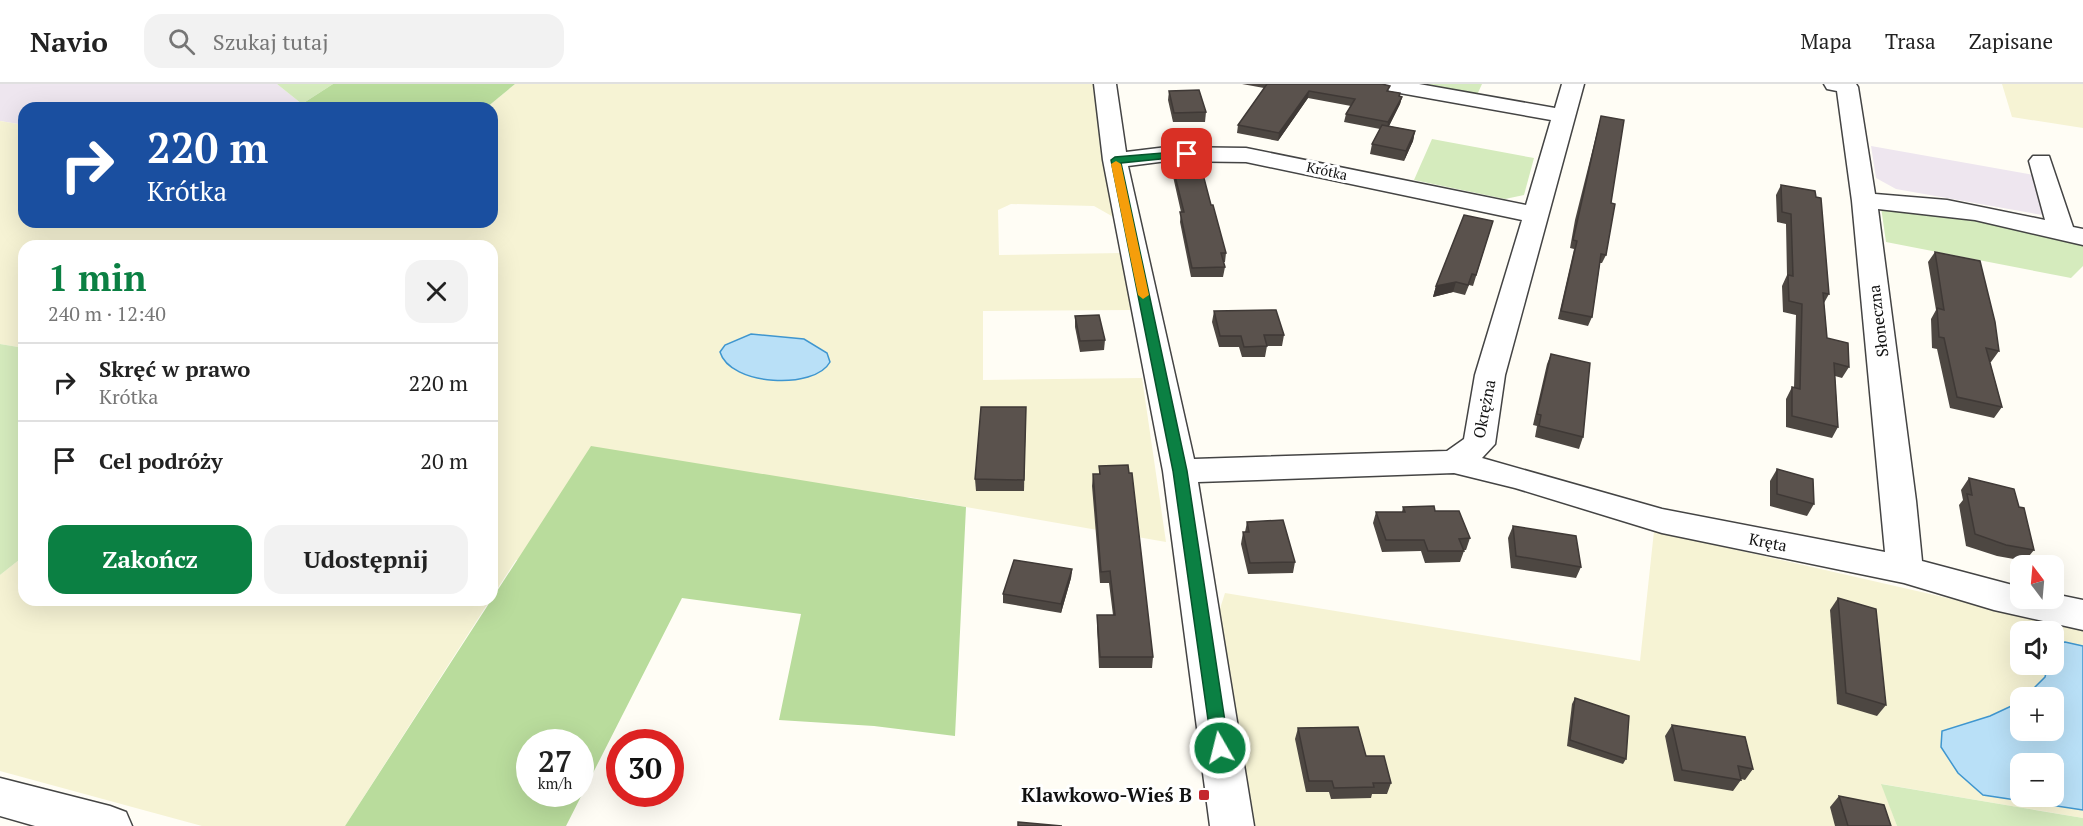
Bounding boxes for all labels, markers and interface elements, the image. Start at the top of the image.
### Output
search box [144,14,564,68]
text: Navio [30,23,108,60]
icon: search [165,25,198,58]
text: Szukaj tutaj [213,27,329,56]
text: Mapa [1801,27,1852,55]
text: Trasa [1885,27,1936,55]
text: Zapisane [1969,27,2053,55]
text: 220 m [147,119,268,175]
icon: right [48,126,126,204]
pin [1161,128,1212,179]
icon: arrive [1170,137,1203,170]
street label: Krótka [1305,157,1349,184]
text: Krótka [147,173,227,209]
text: 1 min [48,254,146,301]
button: close [405,260,468,323]
street label: Słoneczna [1863,284,1893,358]
text: 240 m · 12:40 [48,300,166,327]
text: Skręć w prawo [99,354,250,383]
icon: right [48,366,81,399]
text: 220 m [408,368,468,397]
street label: Okrężna [1468,378,1500,440]
text: Krótka [99,383,158,410]
icon: arrive [48,444,81,477]
text: Cel podróży [99,446,223,475]
text: 20 m [420,446,468,475]
button: Zakończ [48,525,252,594]
button: Udostępnij [264,525,468,594]
street label: Kręta [1747,528,1789,556]
north arrow [2010,555,2064,609]
map controls [2010,555,2064,807]
button: sound [2010,621,2064,675]
button: + [2010,687,2064,741]
position arrow [1188,716,1252,780]
speed limit sign: 30 [606,729,684,807]
text: 27 [538,741,572,781]
button: − [2010,753,2064,807]
text: km/h [538,773,572,793]
place label: Klawkowo-Wieś B [1021,781,1192,808]
marker: Klawkowo-Wieś B [1197,788,1211,802]

